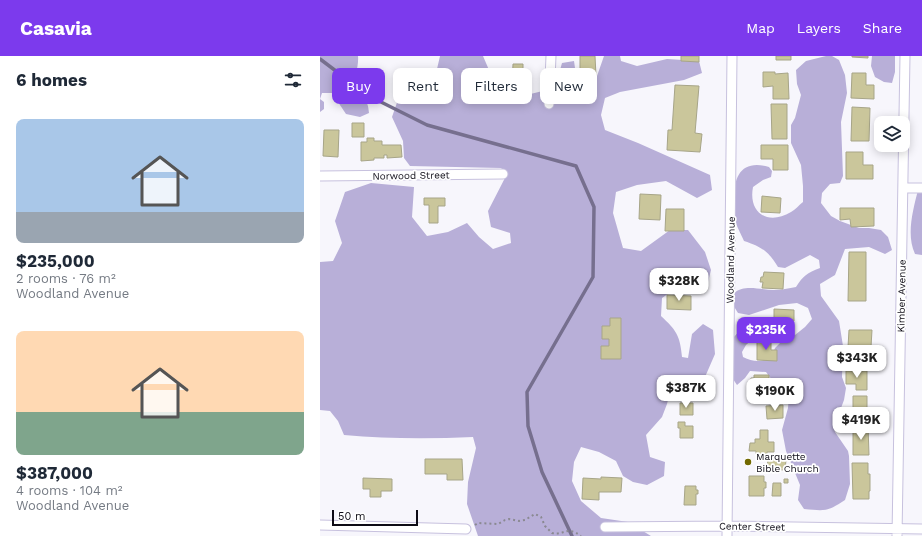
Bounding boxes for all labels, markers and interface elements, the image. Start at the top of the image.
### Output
text: Casavia [20,17,92,40]
text: Map [746,20,775,36]
text: Layers [797,20,841,36]
text: Share [863,20,902,36]
chip: Buy [332,68,385,104]
chip: Rent [393,68,453,104]
chip: Filters [461,68,532,104]
chip: New [540,68,597,104]
icon: filters [282,69,304,91]
text: 6 homes [16,70,87,90]
map controls [874,116,910,152]
button: layers [874,116,910,152]
icon: home [124,145,196,217]
street label: Norwood Street [372,169,451,182]
street label: Woodland Avenue [724,216,737,304]
text: $235,000 [16,251,95,271]
street label: Kimber Avenue [895,259,908,333]
pin: $328K [651,268,707,302]
text: 2 rooms · 76 m² [16,271,116,286]
text: $328K [659,273,699,288]
text: Woodland Avenue [16,286,129,301]
pin: $235K [738,317,794,351]
text: $235K [746,322,786,337]
pin: $343K [829,345,885,379]
text: $343K [836,350,878,365]
icon: home [124,357,196,429]
pin: $387K [658,375,714,409]
pin: $190K [747,378,803,412]
text: $387K [666,380,706,395]
text: $190K [755,383,795,398]
pin: $419K [833,407,889,441]
text: $419K [841,412,881,427]
place label: Marquette Bible Church [756,451,819,474]
marker: Marquette Bible Church [743,457,753,467]
text: $387,000 [16,463,93,483]
text: 4 rooms · 104 m² [16,483,123,498]
text: Woodland Avenue [16,498,129,513]
scale bar [332,508,418,527]
text: 50 m [338,510,365,523]
street label: Center Street [719,520,786,533]

